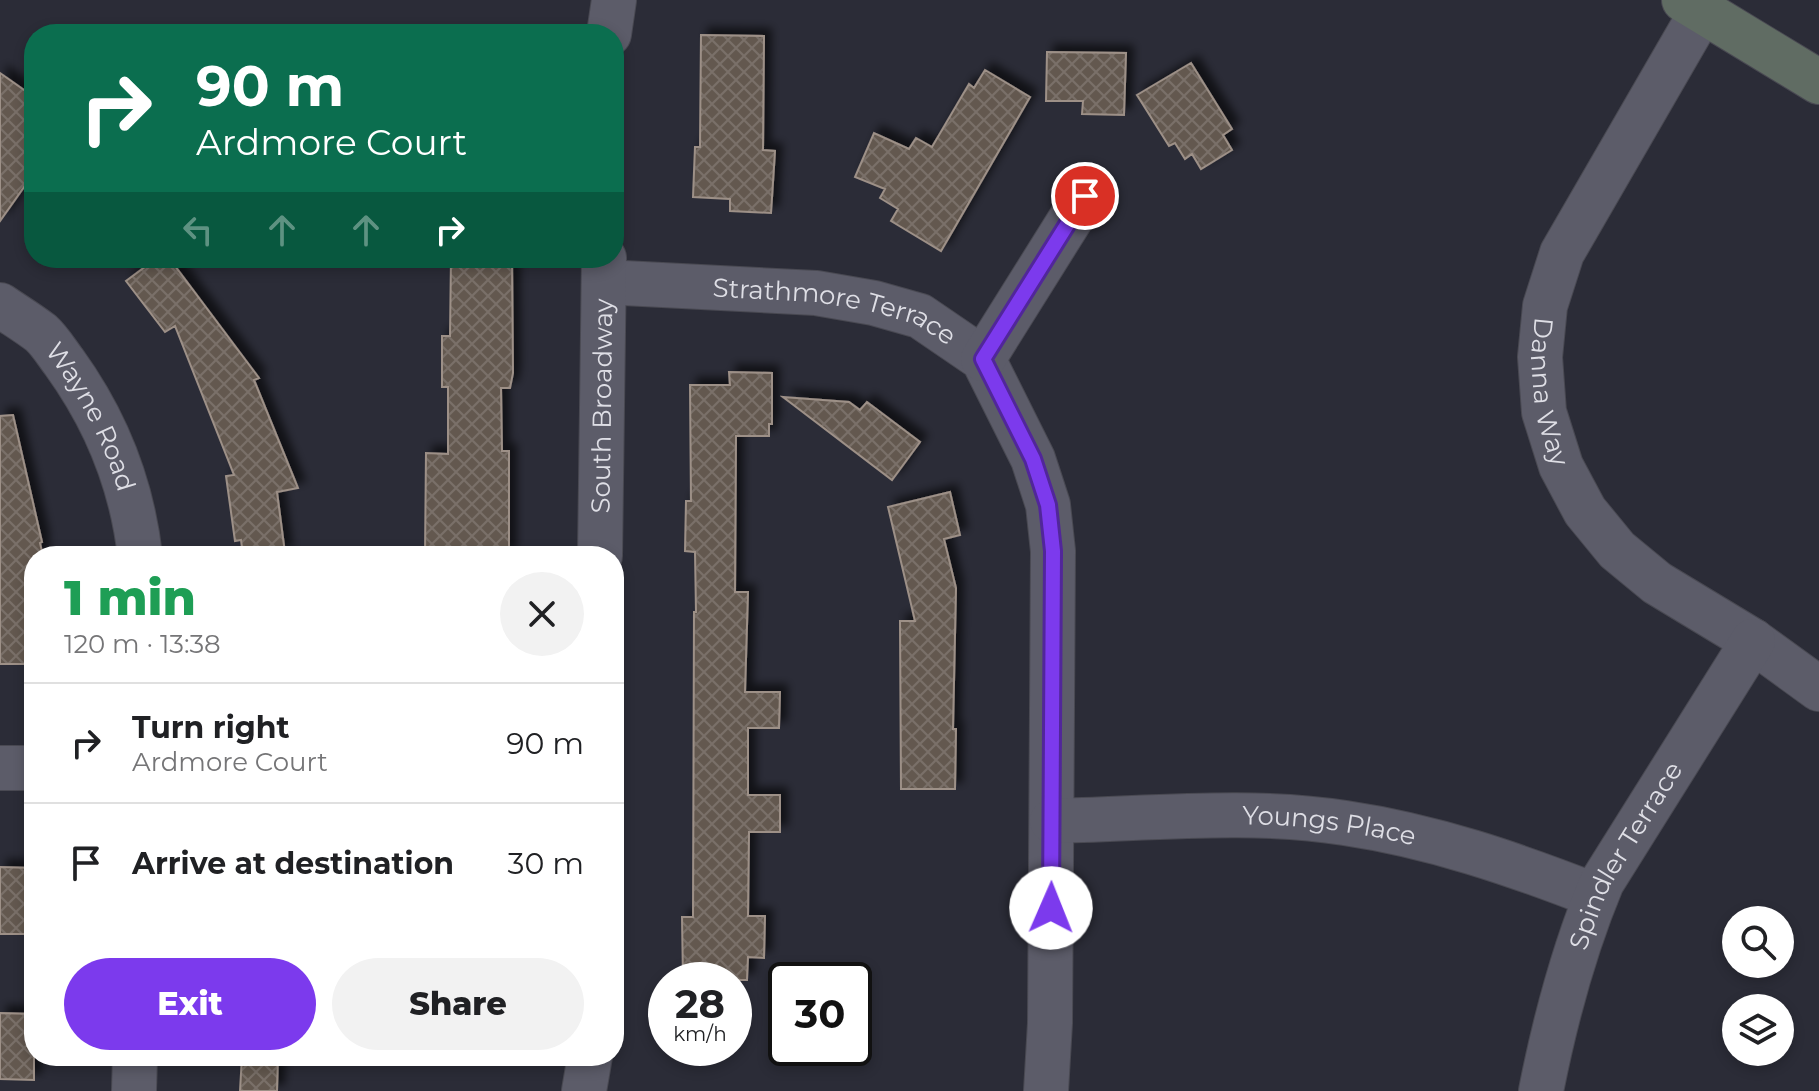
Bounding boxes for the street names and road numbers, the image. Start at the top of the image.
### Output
street label: Strathmore Terrace [712,272,962,352]
street label: South Broadway [585,297,619,514]
street label: Danna Way [1524,316,1576,471]
street label: Wayne Road [39,336,142,495]
street label: Spindler Terrace [1562,756,1689,954]
street label: Youngs Place [1242,799,1419,852]

